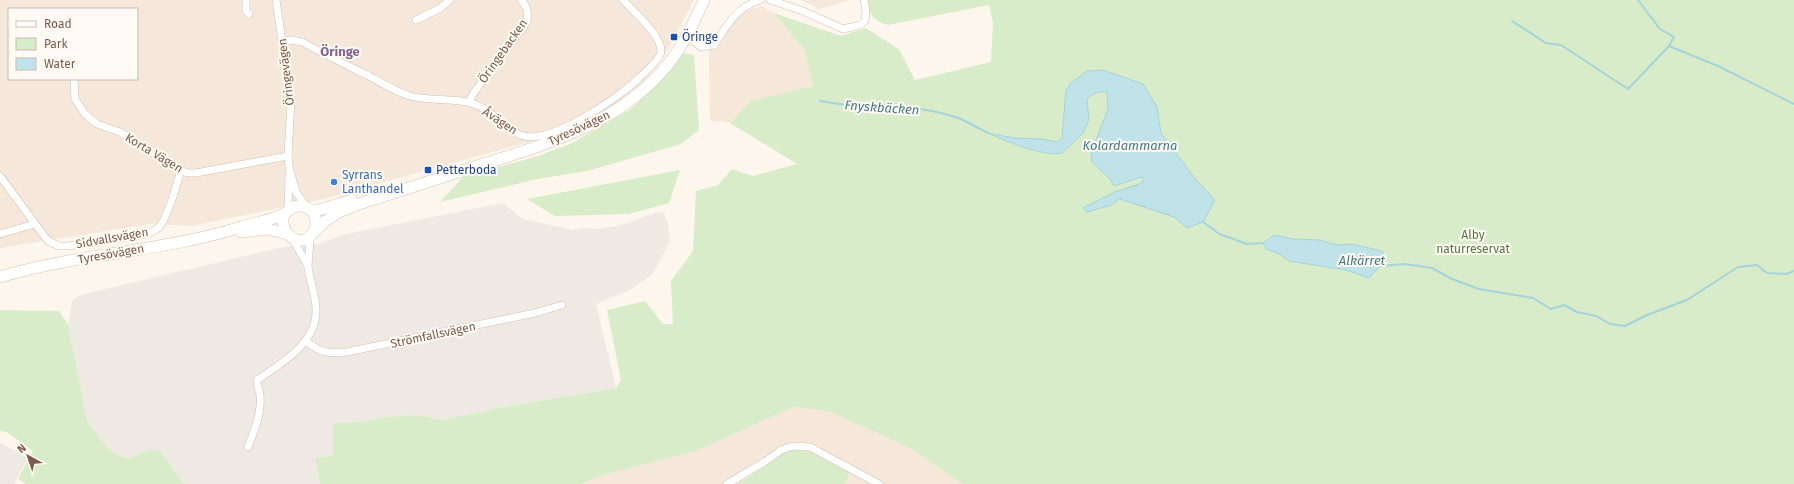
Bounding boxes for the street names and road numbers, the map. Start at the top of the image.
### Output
street label: Öringebacken [474,15,530,86]
street label: Öringevägen [273,38,297,107]
street label: Åvägen [480,103,521,137]
street label: Tyresövägen [546,108,612,148]
street label: Korta Vägen [123,130,185,176]
street label: Sidvallsvägen [75,225,149,251]
street label: Tyresövägen [77,241,145,267]
street label: Strömfallsvägen [389,319,477,351]

